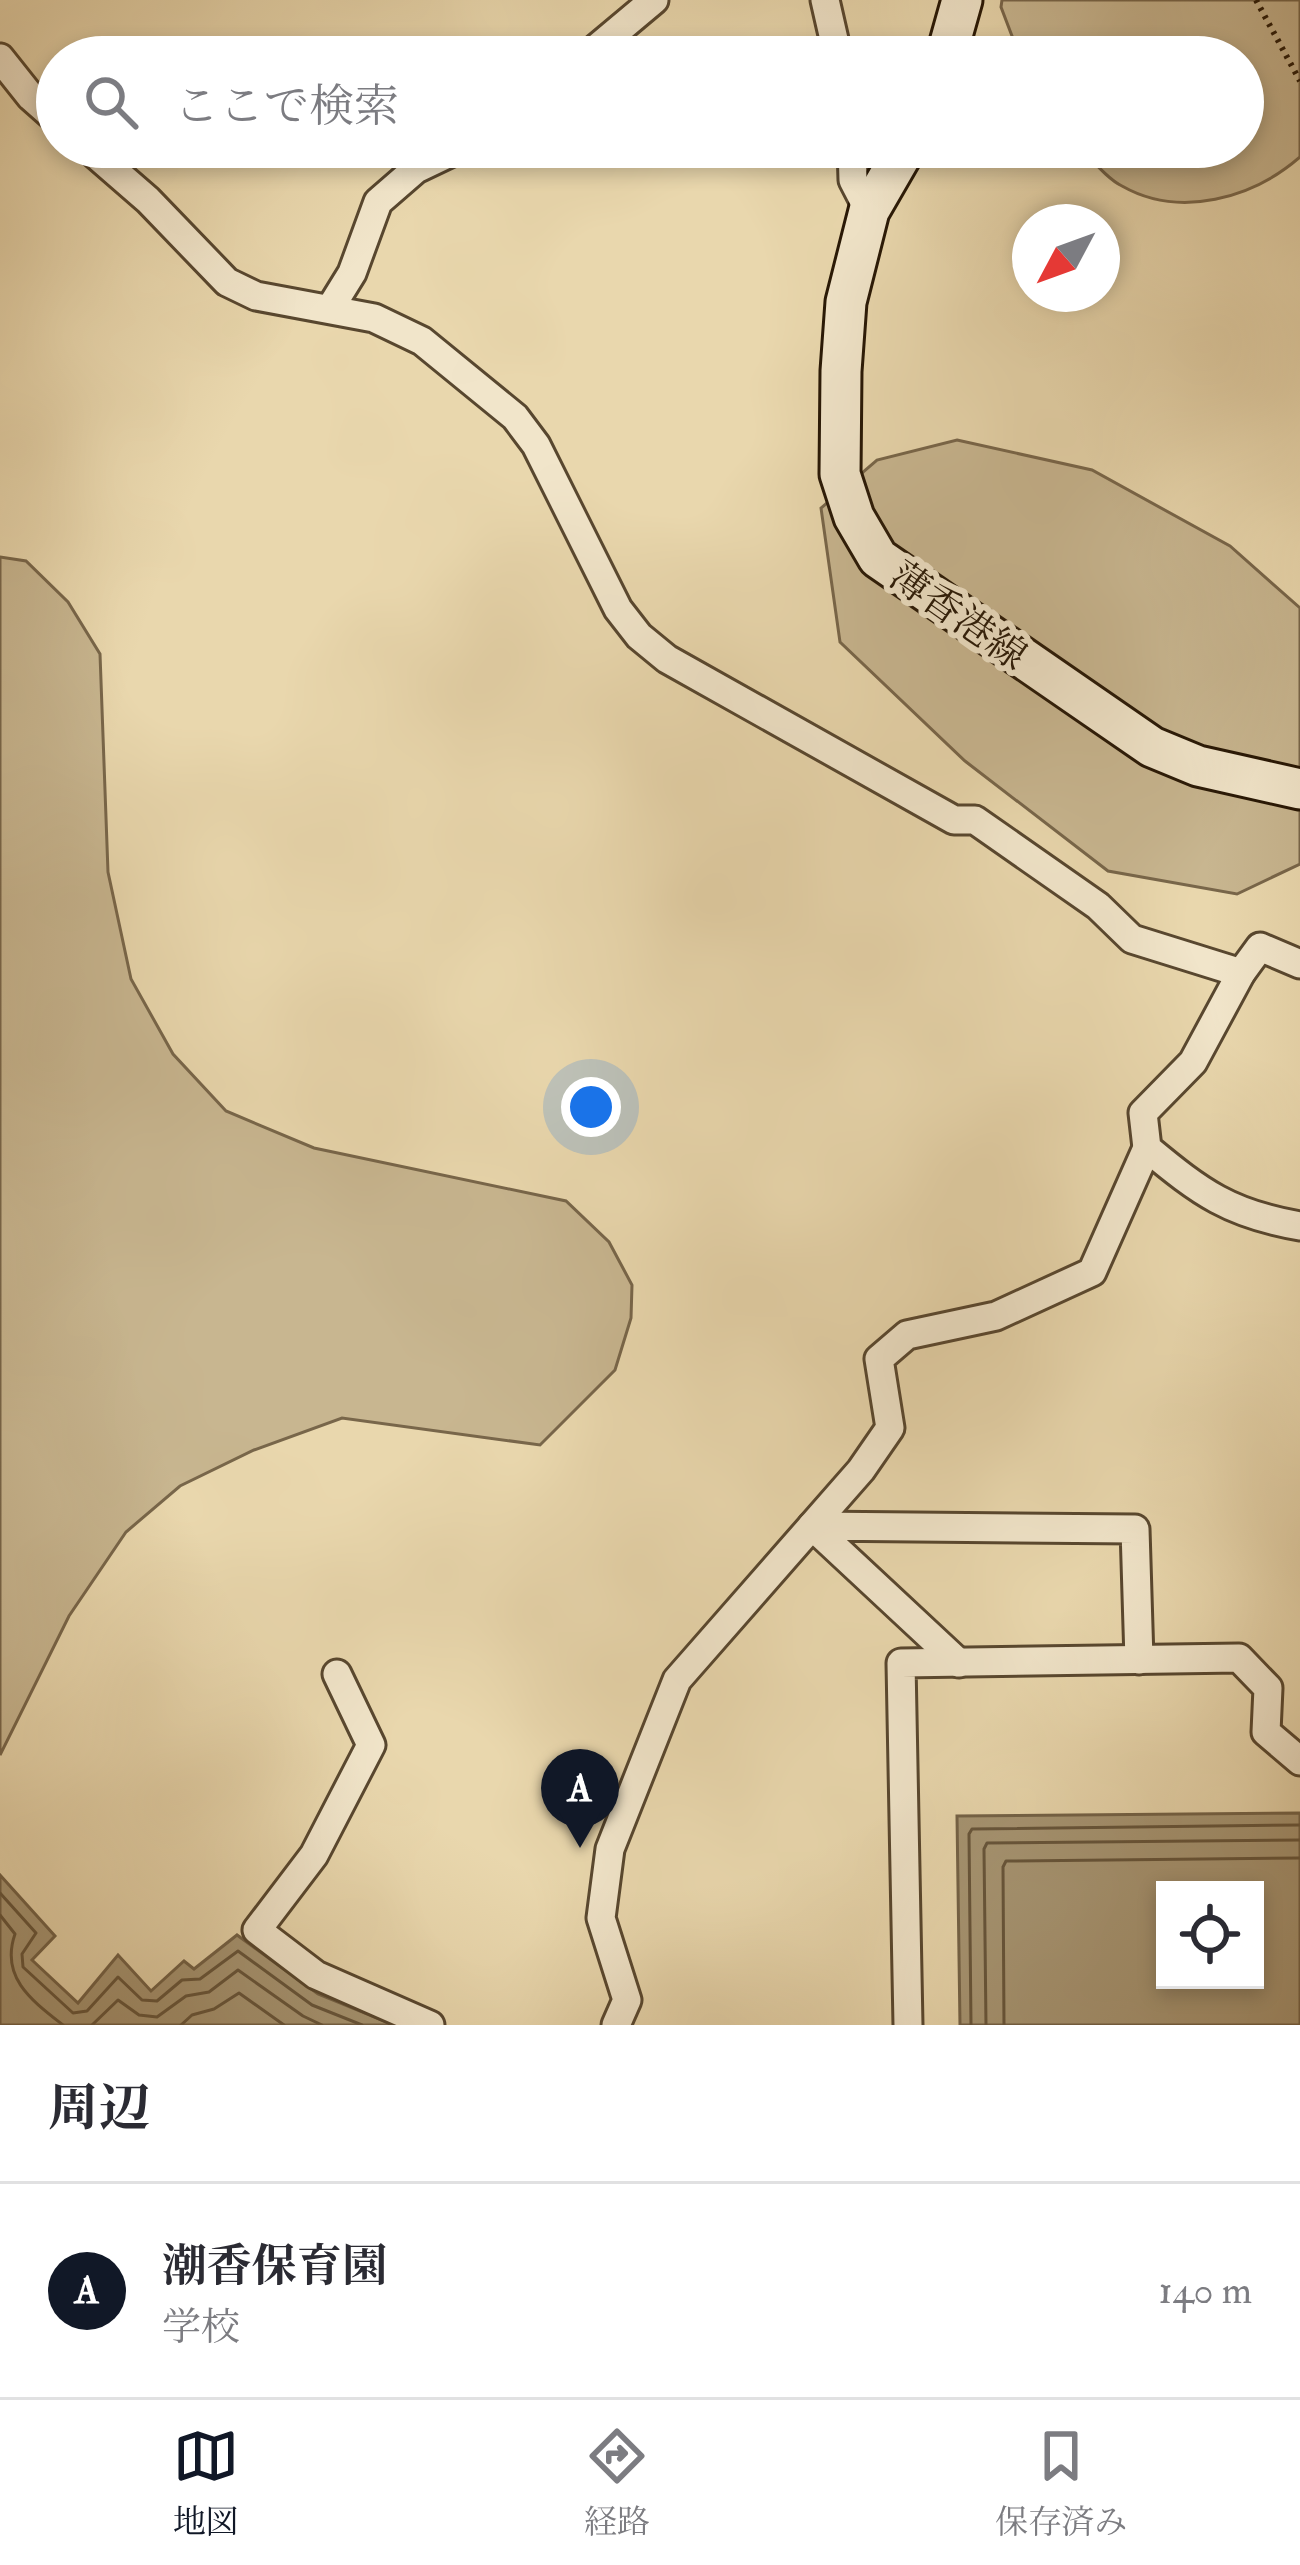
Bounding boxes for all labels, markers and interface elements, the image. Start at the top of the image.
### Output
search box [36,36,1264,168]
icon: search [78,69,144,135]
text: ここで検索 [174,79,399,135]
north arrow [1012,204,1120,312]
street label: 薄香港線 [880,551,1036,681]
your location [561,1077,621,1137]
pin: A [541,1749,619,1848]
map controls [1156,1881,1264,1989]
button: locate [1156,1881,1264,1989]
text: 周辺 [48,2077,150,2141]
text: 潮香保育園 [162,2239,387,2295]
text: A [75,2266,99,2315]
text: 140 m [1159,2266,1252,2315]
text: 学校 [162,2303,240,2352]
tab: 地図 [173,2423,239,2543]
tab: 経路 [584,2423,650,2543]
tab: 保存済み [995,2423,1127,2543]

